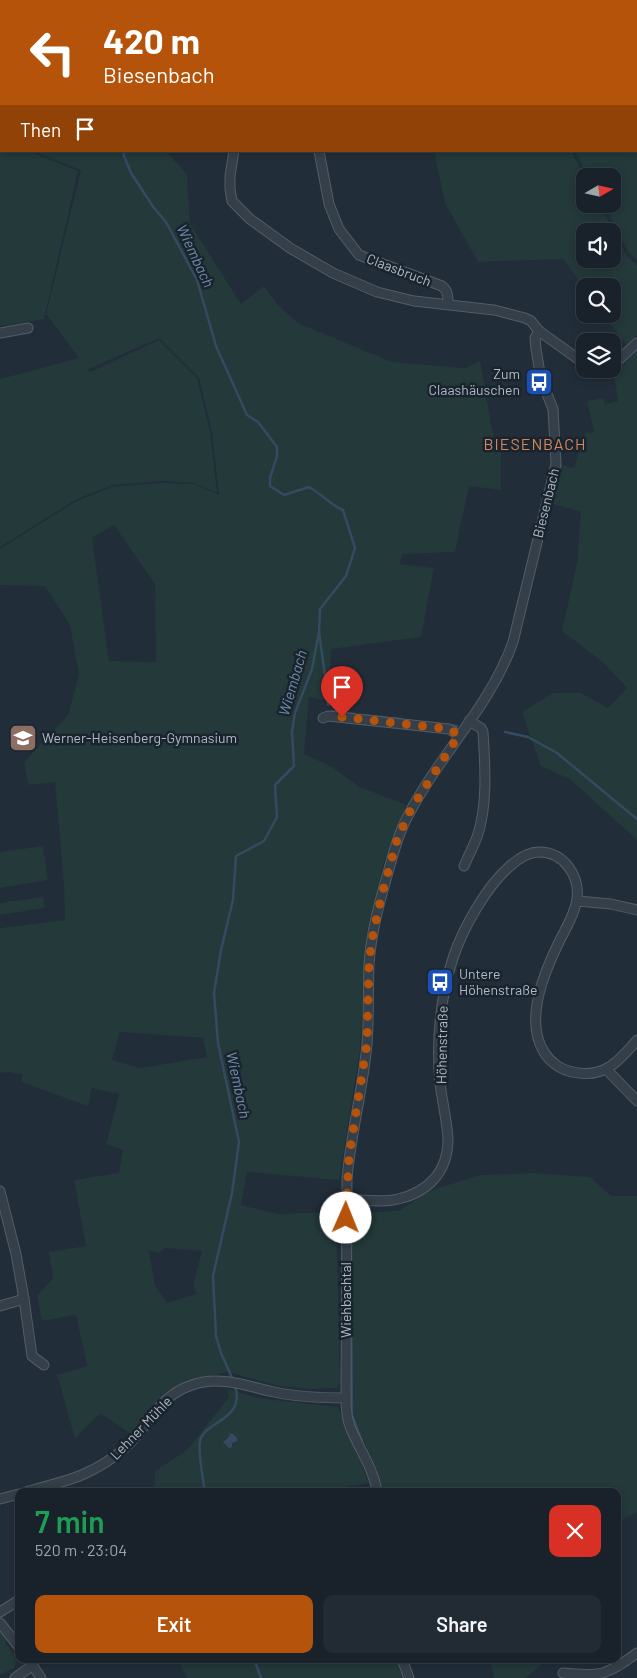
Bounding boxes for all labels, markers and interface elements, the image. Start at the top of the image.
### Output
text: 420 m [103,19,200,61]
icon: left [20,20,85,85]
text: Biesenbach [103,61,215,87]
icon: arrive [71,115,99,143]
text: Then [20,118,61,141]
north arrow [576,168,621,212]
map controls [576,168,621,378]
water label: Wiembach [173,221,218,290]
button: sound [576,223,621,268]
street label: Claasbruch [364,249,434,290]
button: search [576,278,621,323]
button: layers [576,333,621,378]
place label: Zum Claashäuschen [429,365,520,398]
bus stop icon: Zum Claashäuschen [524,367,554,397]
district label: BIESENBACH [484,434,586,453]
street label: Biesenbach [529,466,562,539]
water label: Wiembach [274,648,310,718]
pin [321,666,363,717]
icon: arrive [328,673,356,701]
school or university icon: Werner-Heisenberg-Gymnasium [8,723,38,753]
place label: Werner-Heisenberg-Gymnasium [42,729,237,746]
place label: Untere Höhenstraße [459,965,537,998]
bus stop icon: Untere Höhenstraße [425,967,455,997]
street label: Höhenstraße [432,1006,451,1084]
water label: Wiembach [223,1050,255,1120]
position arrow [319,1191,371,1243]
street label: Wiehbachtal [337,1262,354,1338]
street label: Lehner Mühle [106,1392,175,1463]
text: 7 min [35,1503,104,1539]
button: close [549,1505,601,1557]
text: 520 m · 23:04 [35,1540,127,1559]
button: Exit [35,1595,313,1653]
button: Share [323,1595,601,1653]

